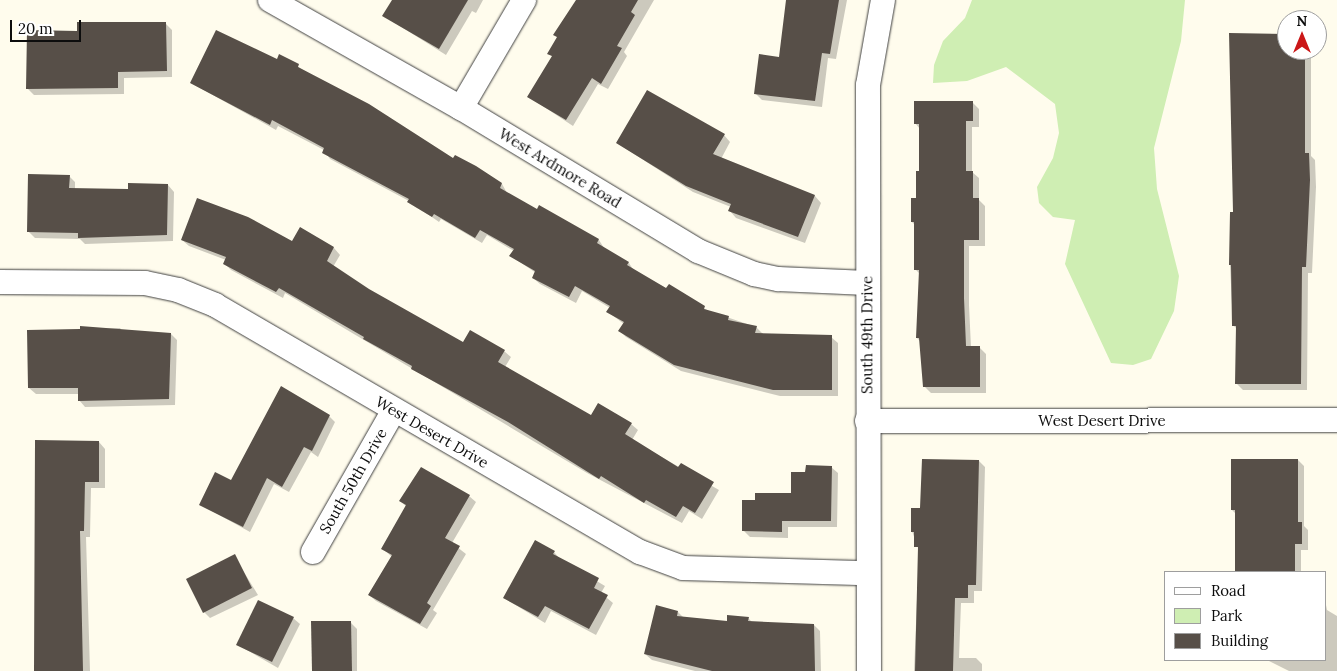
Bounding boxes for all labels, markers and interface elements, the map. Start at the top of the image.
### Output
scale bar [12,10,84,42]
north arrow [1277,10,1327,60]
text: N [1297,12,1307,30]
text: 20 m [18,19,53,38]
street label: West Ardmore Road [496,124,624,212]
street label: South 49th Drive [858,276,876,394]
street label: West Desert Drive [372,392,492,472]
street label: West Desert Drive [1038,412,1166,430]
street label: South 50th Drive [316,425,390,537]
legend [1164,571,1327,661]
text: Road [1211,581,1246,600]
text: Park [1211,606,1242,625]
text: Building [1211,631,1268,650]

